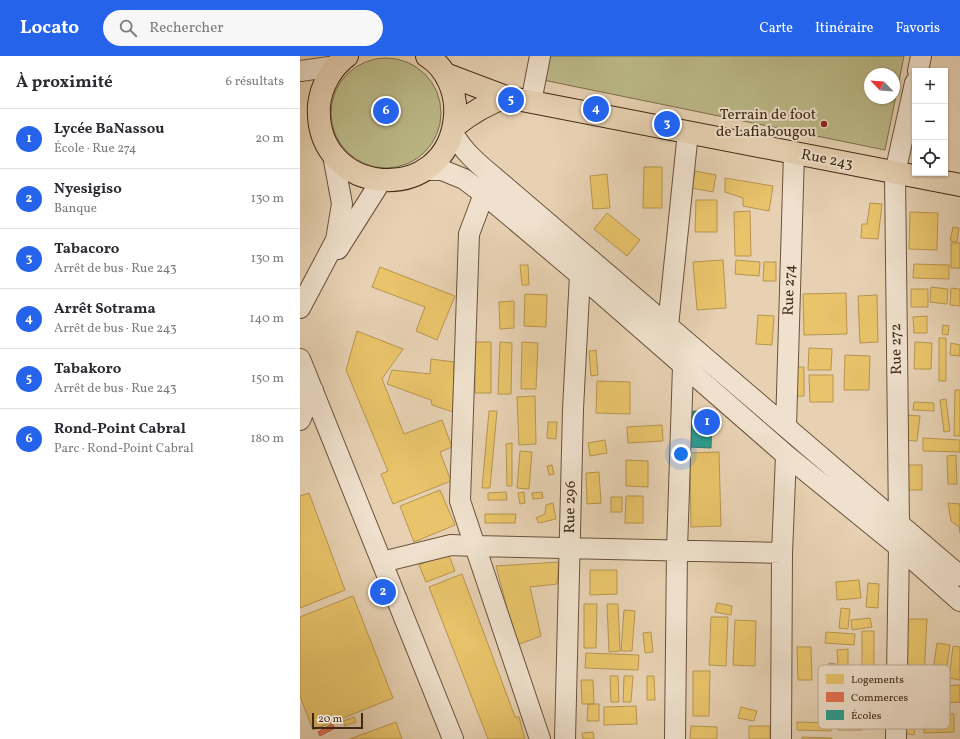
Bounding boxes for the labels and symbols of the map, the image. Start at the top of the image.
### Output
north arrow [864,68,900,104]
pin: 5 [498,85,524,115]
pin: 4 [583,94,609,124]
pin: 6 [373,96,399,126]
place label: Terrain de foot de Lafiabougou [716,105,816,143]
pin: 3 [654,109,680,139]
marker: Terrain de foot de Lafiabougou [819,119,829,129]
street label: Rue 243 [799,145,855,175]
street label: Rue 274 [779,264,801,316]
street label: Rue 272 [886,323,908,375]
pin: 1 [694,407,720,437]
your location [671,444,691,464]
street label: Rue 296 [560,480,582,534]
pin: 2 [370,577,396,607]
legend [818,665,950,729]
text: Logements [851,673,904,688]
text: Commerces [851,691,908,706]
text: Écoles [851,709,882,724]
scale bar [312,711,363,730]

